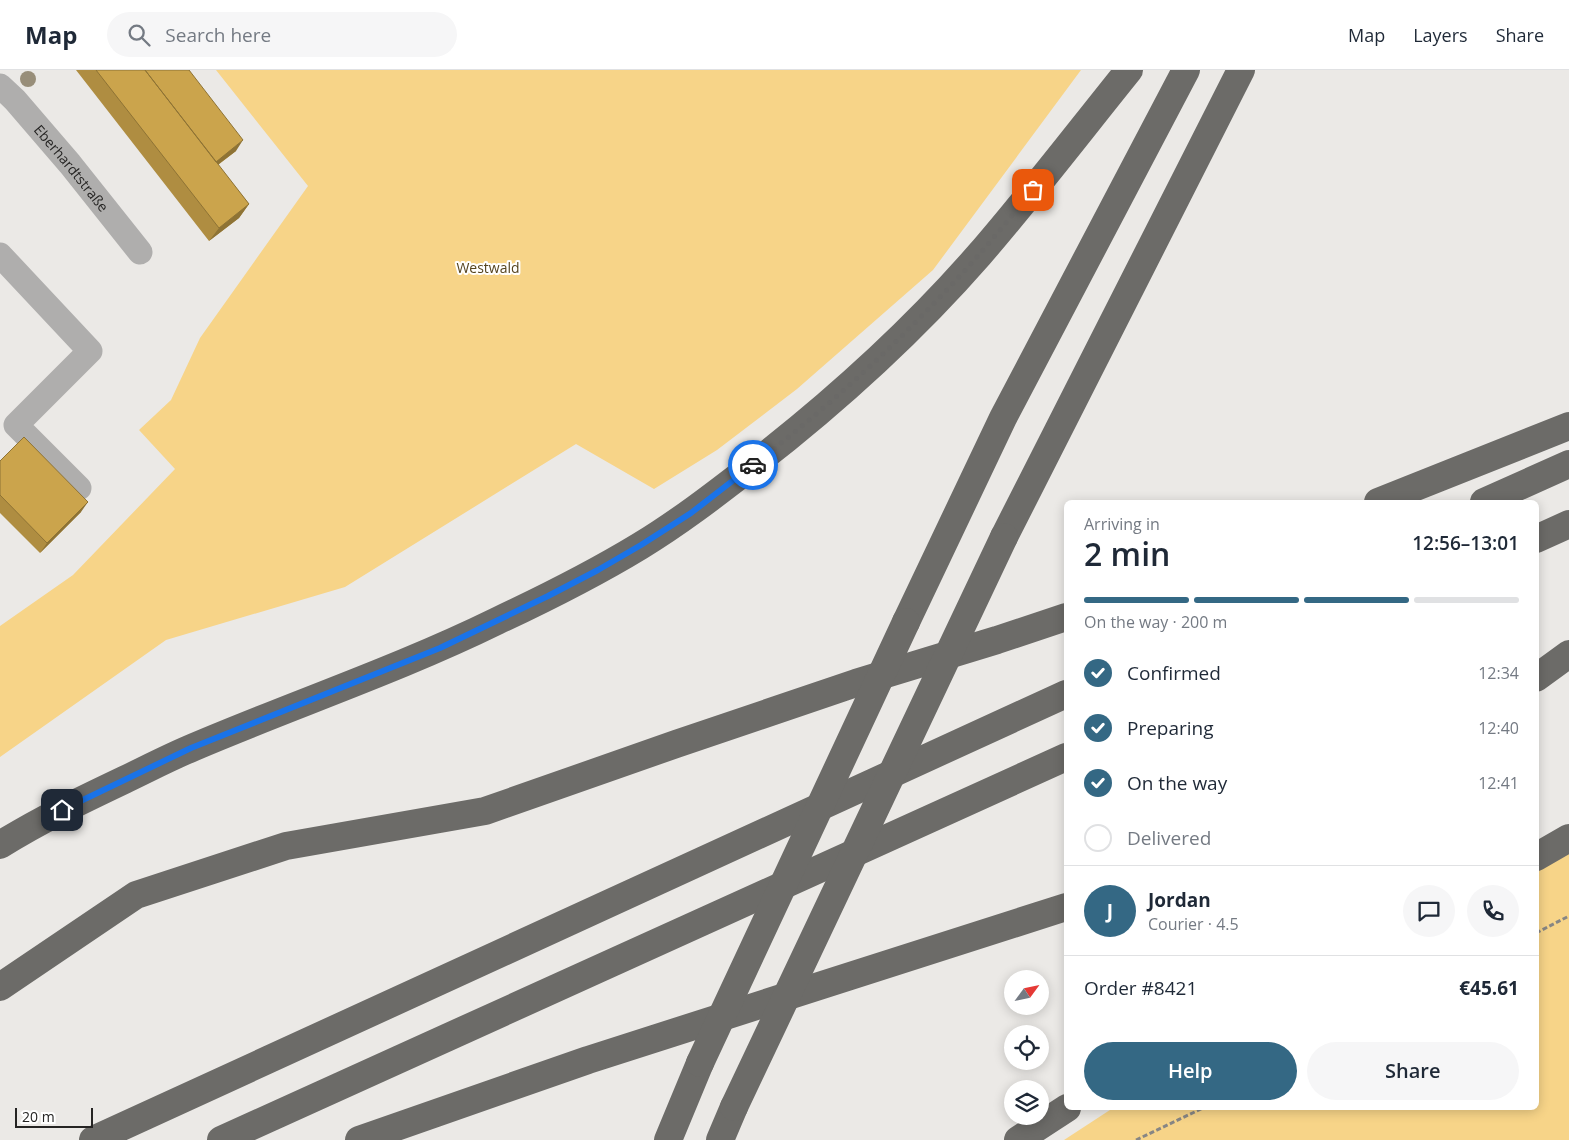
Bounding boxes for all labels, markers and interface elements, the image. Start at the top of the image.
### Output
search box [107,12,457,57]
text: Map [25,18,77,51]
icon: search [125,21,153,49]
text: Search here [165,22,271,48]
text: Map [1348,23,1385,47]
text: Layers [1413,23,1468,47]
text: Share [1496,23,1544,47]
street label: Eberhardtstraße [30,120,114,215]
pin [1012,169,1054,211]
icon: bag [1019,176,1047,204]
park label: Westwald [456,258,520,277]
courier [728,440,778,490]
icon: car [739,451,767,479]
text: Arriving in [1084,513,1160,535]
text: 12:56–13:01 [1412,530,1519,556]
text: 2 min [1084,532,1170,575]
text: On the way · 200 m [1084,611,1227,633]
icon: check [1084,659,1112,687]
text: Confirmed [1127,660,1221,686]
text: 12:34 [1478,662,1519,684]
icon: check [1084,714,1112,742]
text: Preparing [1127,715,1214,741]
text: 12:40 [1478,717,1519,739]
icon: check [1084,769,1112,797]
text: On the way [1127,770,1227,796]
text: 12:41 [1478,772,1519,794]
pin [41,789,83,831]
icon: home [48,796,76,824]
text: Delivered [1127,825,1211,851]
button: chat [1403,885,1455,937]
button: phone [1467,885,1519,937]
text: Jordan [1148,887,1211,913]
text: J [1107,898,1113,924]
text: Courier · 4.5 [1148,913,1239,935]
north arrow [1004,970,1049,1015]
map controls [1004,970,1049,1125]
text: Order #8421 [1084,975,1197,1001]
text: €45.61 [1459,975,1519,1001]
button: locate [1004,1025,1049,1070]
button: Help [1084,1042,1297,1100]
button: Share [1307,1042,1519,1100]
button: layers [1004,1080,1049,1125]
scale bar [15,1105,92,1128]
text: 20 m [22,1107,55,1126]

